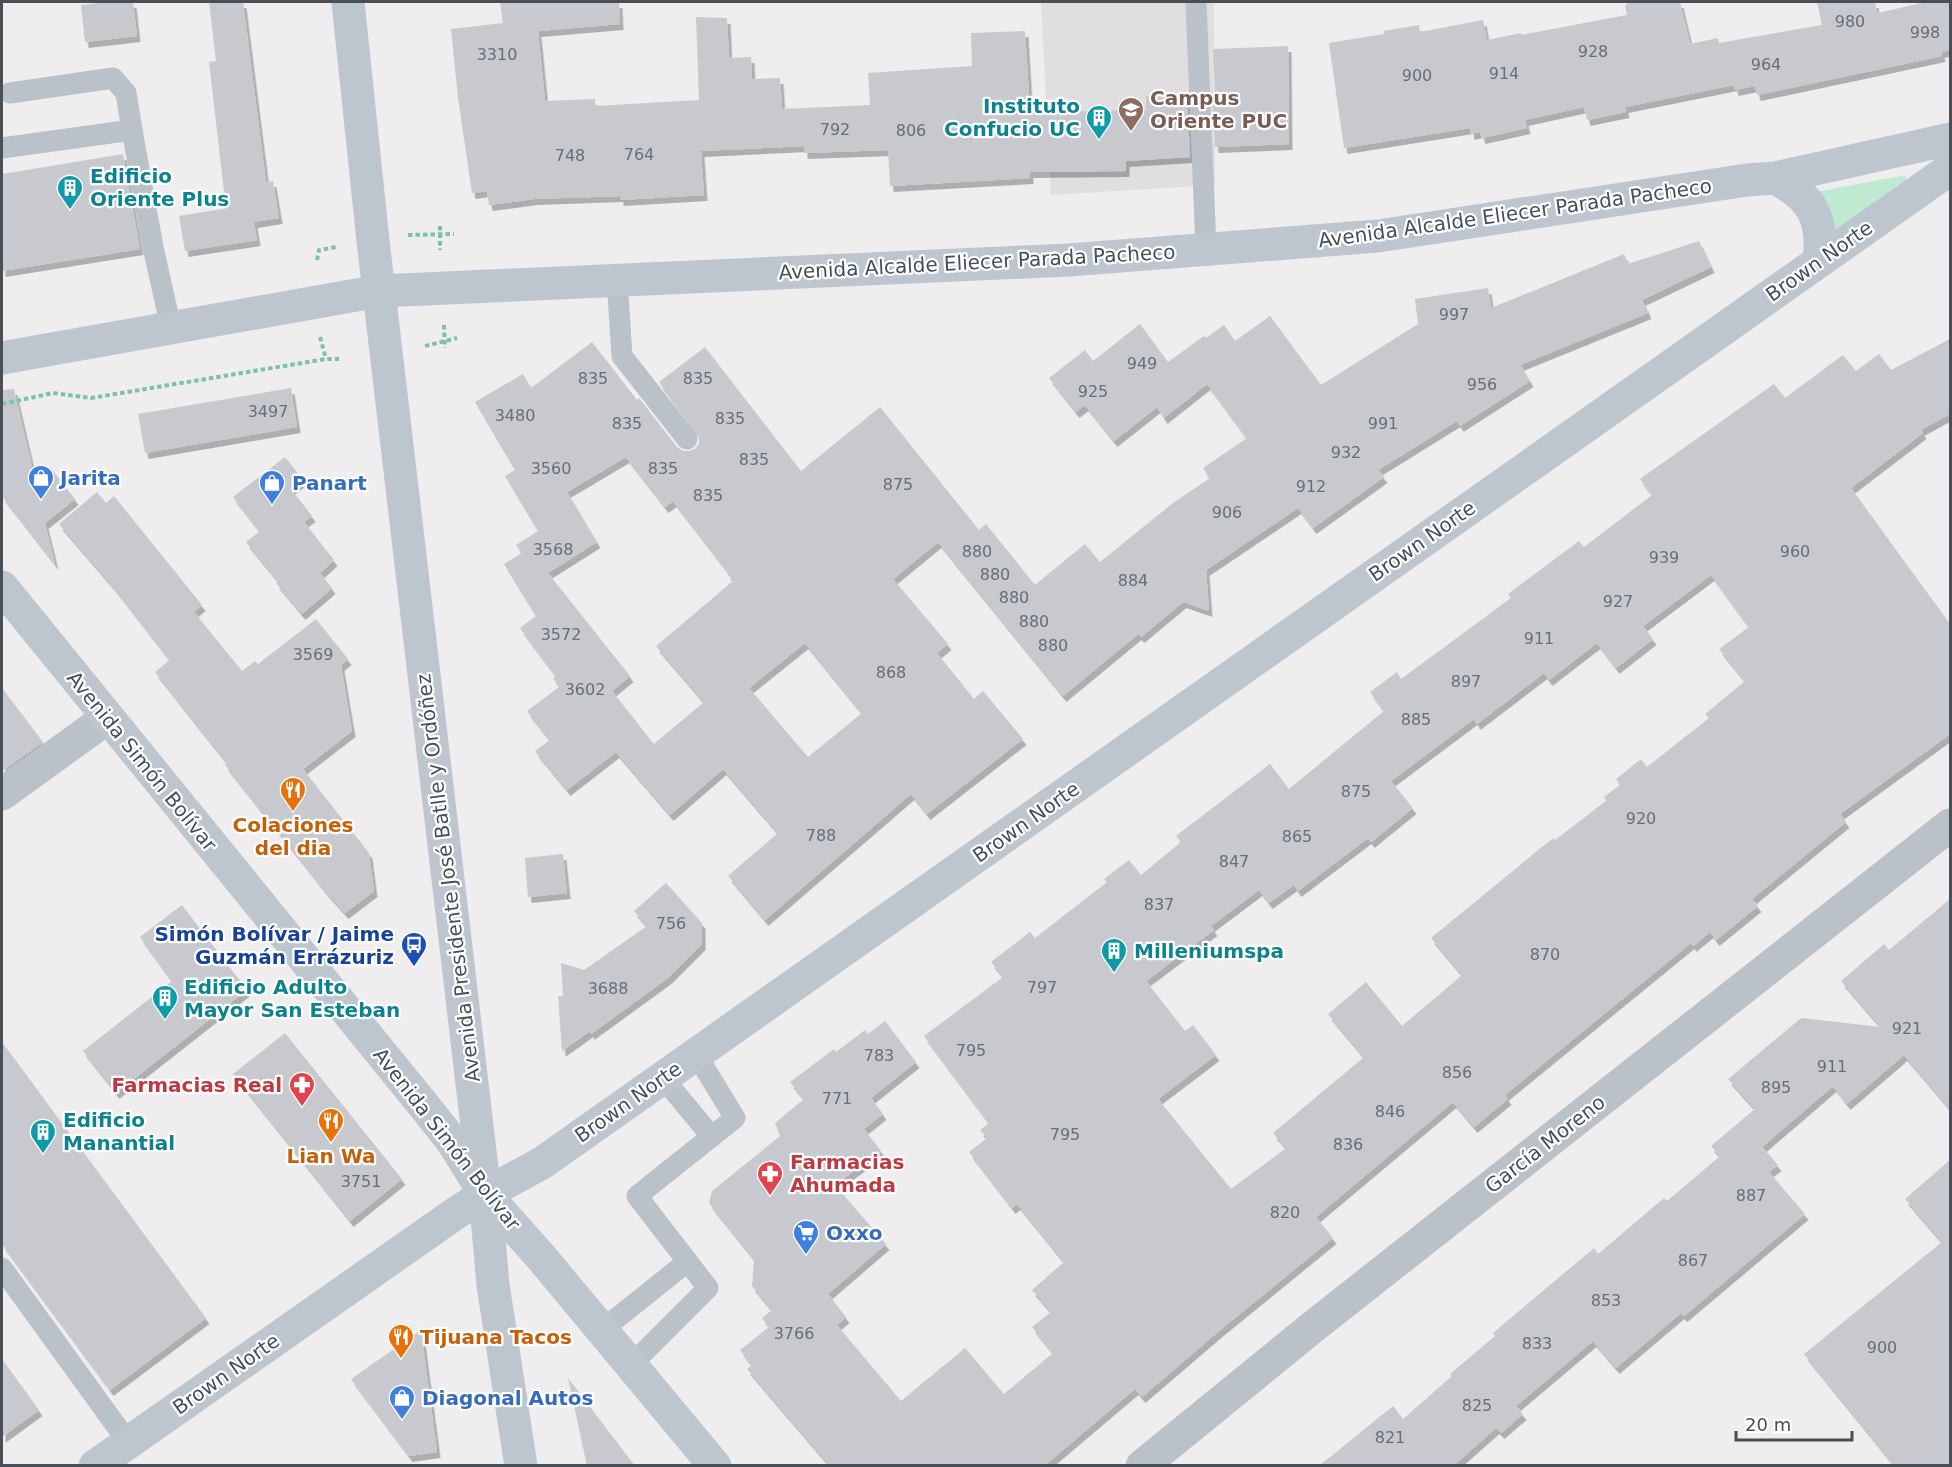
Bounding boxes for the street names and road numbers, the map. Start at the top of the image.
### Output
street label: Avenida Alcalde Eliecer Parada Pacheco [1317,173,1713,253]
street label: Brown Norte [1761,215,1877,307]
street label: Avenida Alcalde Eliecer Parada Pacheco [778,240,1176,284]
street label: Brown Norte [1364,495,1480,587]
street label: Avenida Simón Bolívar [62,666,222,856]
street label: Avenida Presidente José Batlle y Ordóñez [411,672,485,1084]
street label: Brown Norte [968,776,1084,868]
street label: Avenida Simón Bolívar [368,1043,526,1235]
street label: Brown Norte [570,1056,686,1148]
street label: García Moreno [1480,1090,1610,1198]
street label: Brown Norte [168,1328,284,1420]

